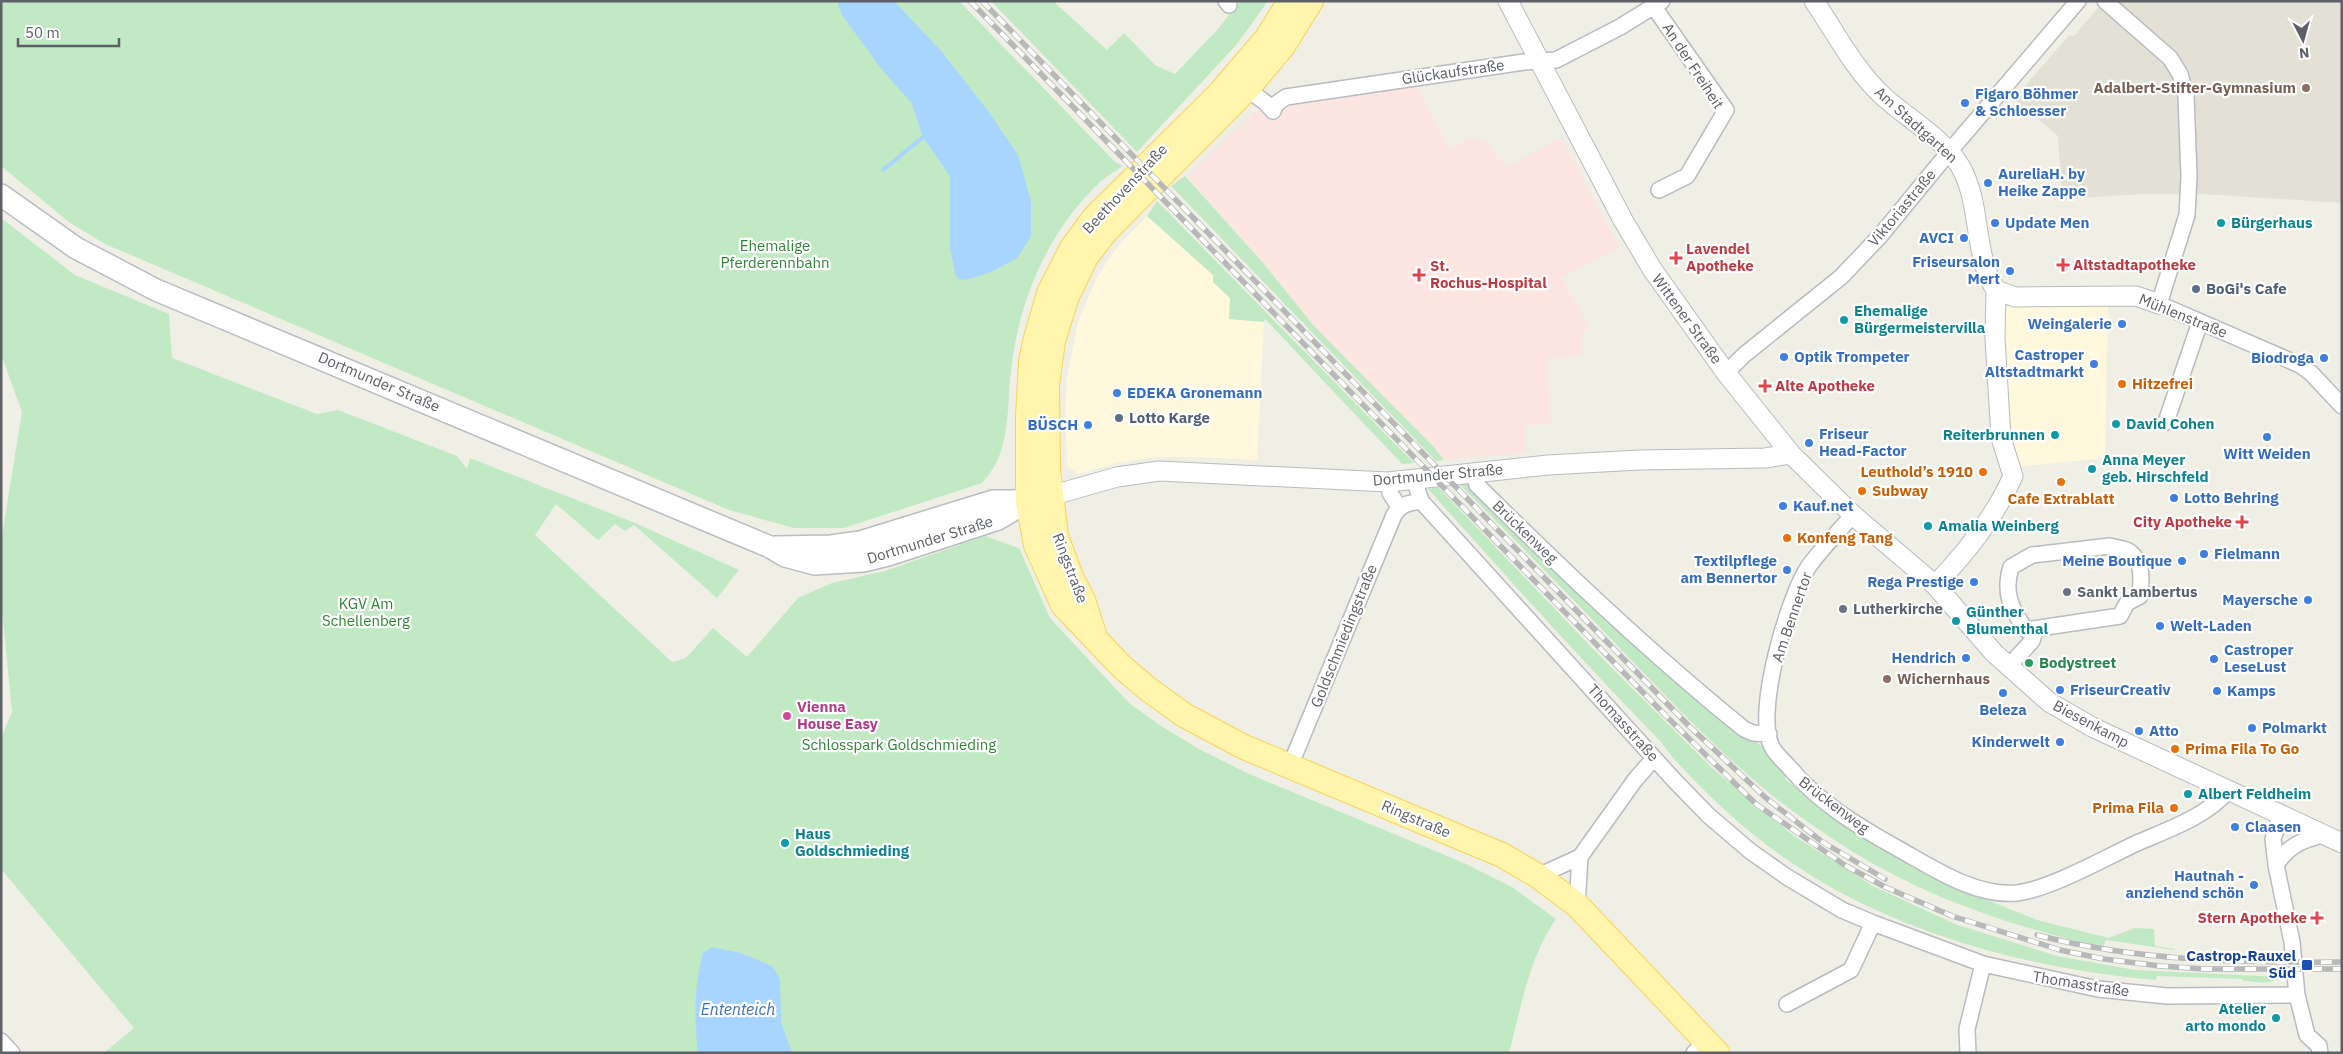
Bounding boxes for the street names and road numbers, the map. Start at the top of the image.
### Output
street label: An der Freiheit [1659,19,1728,112]
street label: Glückaufstraße [1400,55,1506,88]
street label: Am Stadtgarten [1871,82,1962,167]
street label: Beethovenstraße [1078,140,1171,238]
street label: Viktoriastraße [1864,165,1940,250]
street label: Wittener Straße [1648,270,1726,367]
street label: Mühlenstraße [2136,289,2230,342]
street label: Dortmunder Straße [315,347,443,416]
street label: Dortmunder Straße [1372,459,1504,490]
street label: Brückenweg [1489,496,1562,567]
street label: Dortmunder Straße [865,511,995,568]
street label: Ringstraße [1048,530,1093,606]
street label: Goldschmiedingstraße [1306,561,1381,710]
street label: Am Bennertor [1767,569,1816,664]
street label: Thomasstraße [1584,680,1663,765]
street label: Biesenkamp [2050,696,2133,752]
street label: Brückenweg [1795,772,1873,837]
street label: Ringstraße [1379,795,1454,842]
street label: Thomasstraße [2031,966,2131,1001]

